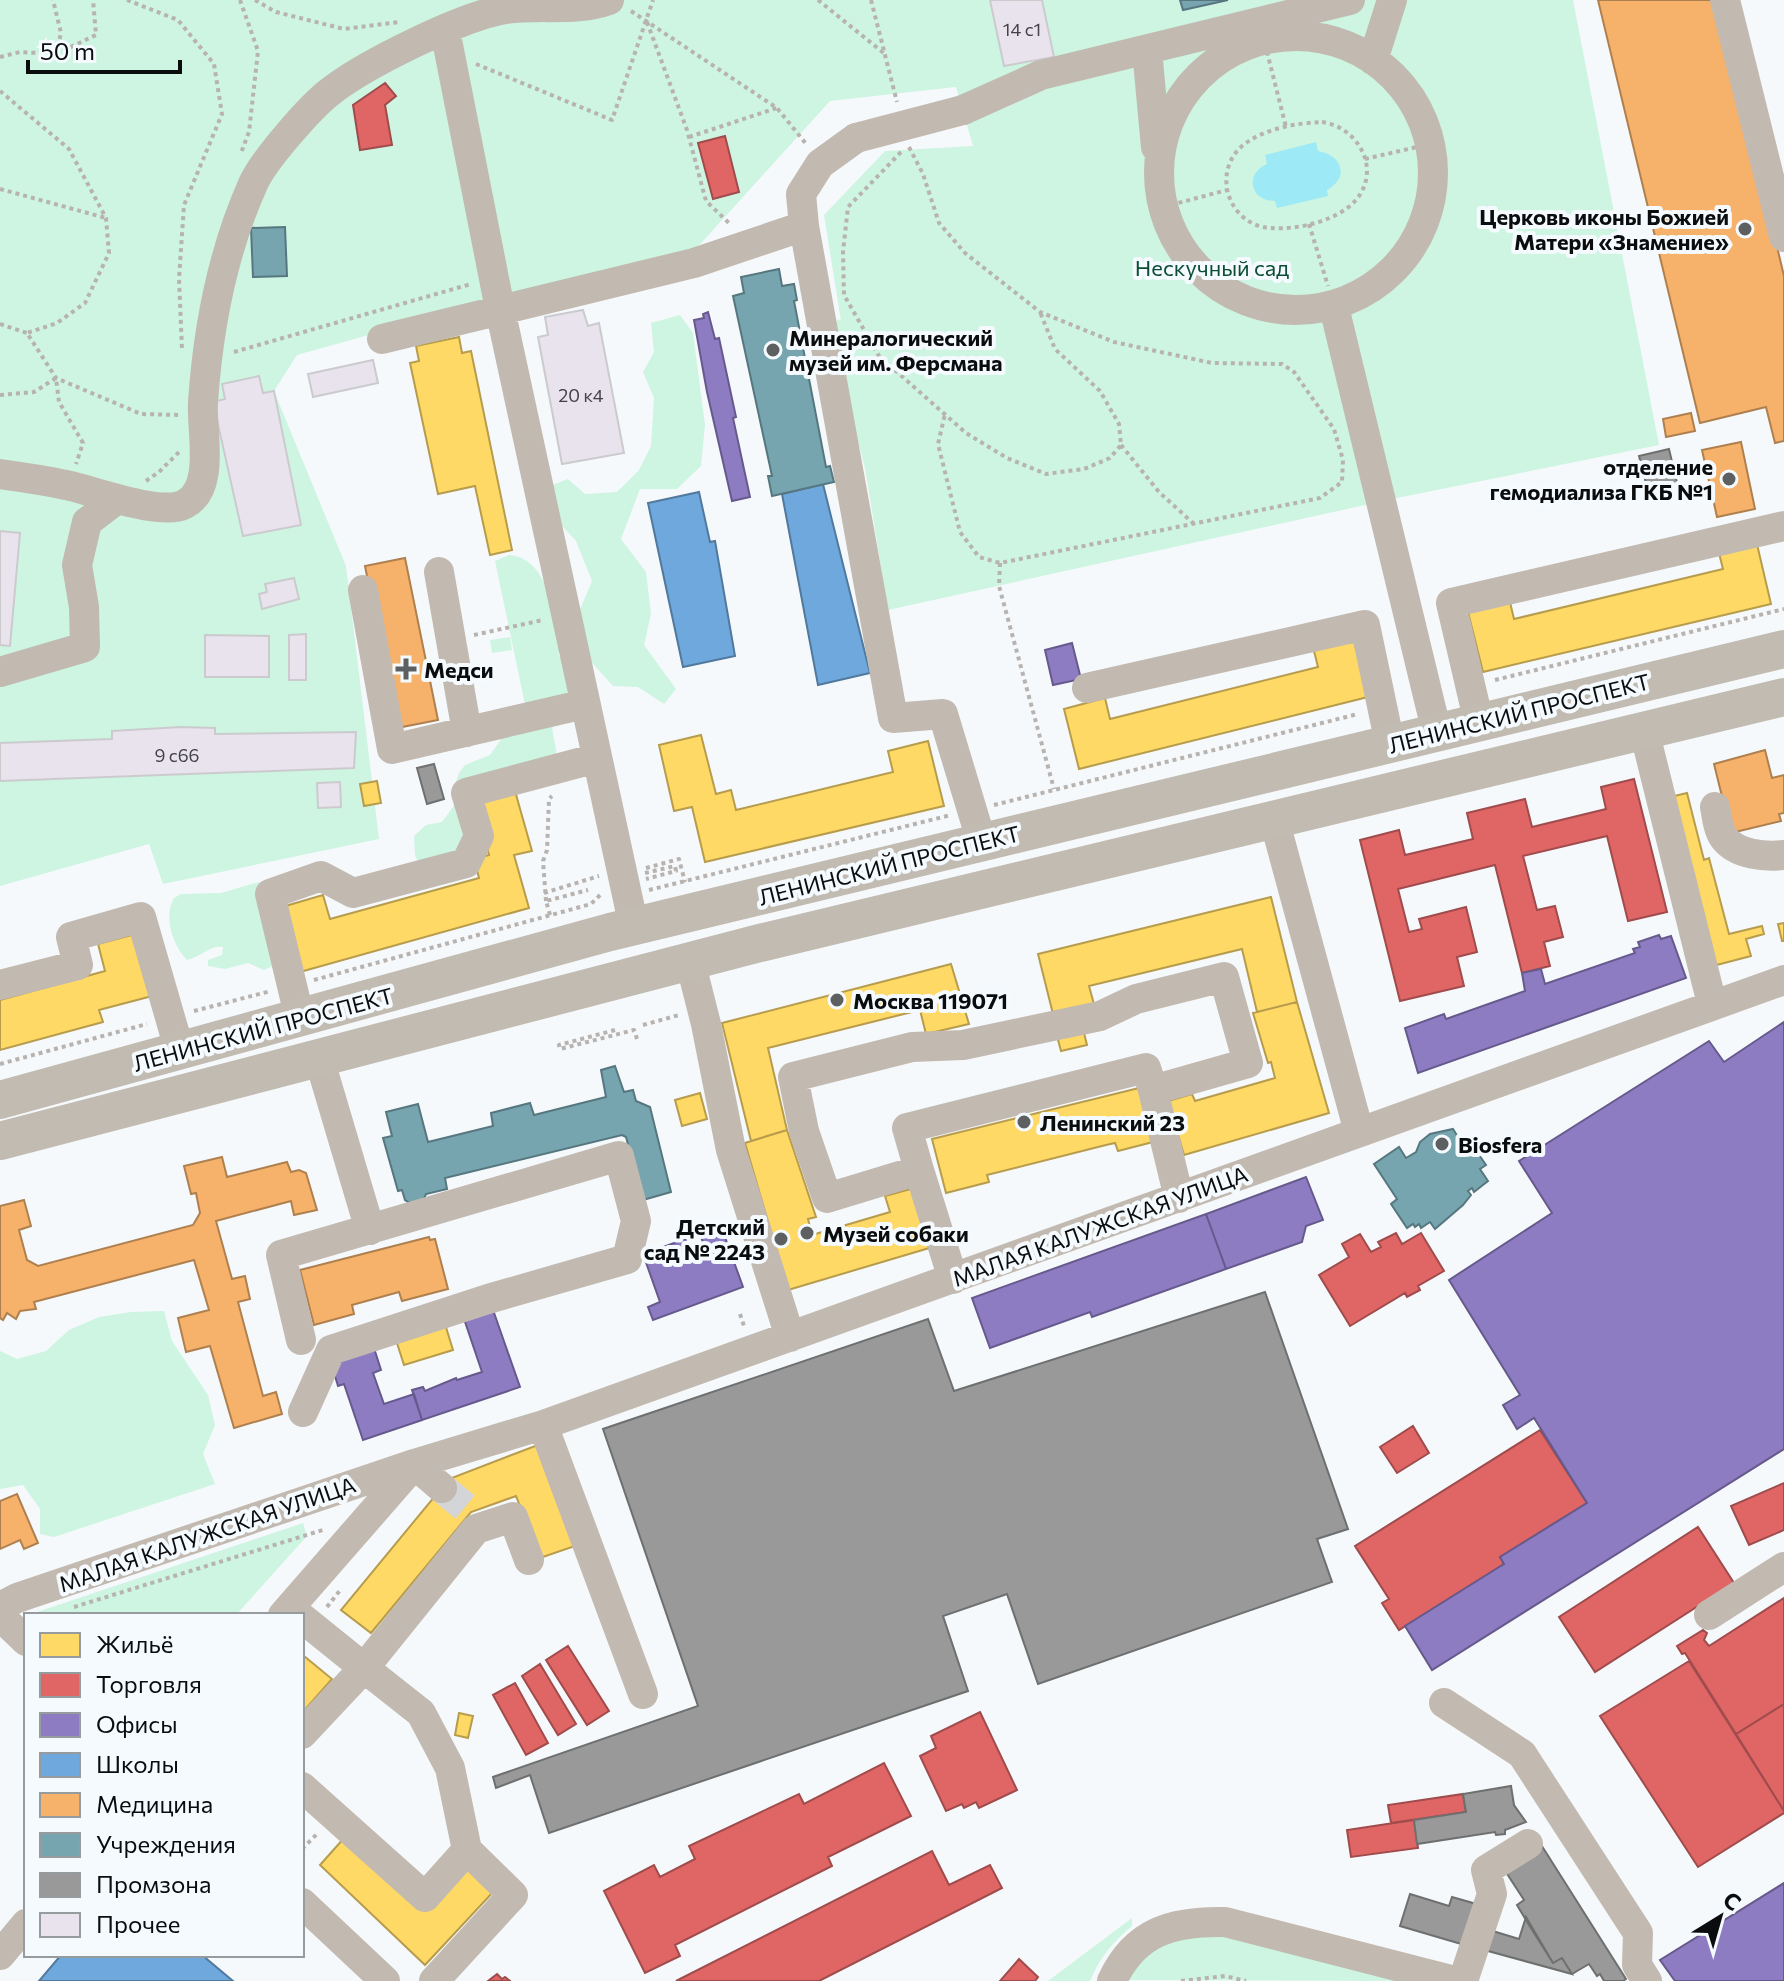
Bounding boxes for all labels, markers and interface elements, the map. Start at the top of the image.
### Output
house number: 14 с1 [1003,18,1041,40]
scale bar [28,24,180,74]
text: 50 m [40,36,95,65]
place label: Церковь иконы Божией Матери «Знамение» [1479,203,1729,255]
marker: Церковь иконы Божией Матери «Знамение» [1736,220,1754,238]
park label: Нескучный сад [1135,254,1289,281]
place label: Минералогический музей им. Ферсмана [789,324,1002,376]
marker: Минералогический музей им. Ферсмана [764,341,782,359]
house number: 20 к4 [558,384,604,406]
place label: отделение гемодиализа ГКБ №1 [1490,453,1713,505]
marker: отделение гемодиализа ГКБ №1 [1720,470,1738,488]
place label: Медси [424,656,494,683]
marker: Медси [395,658,417,680]
street label: ЛЕНИНСКИЙ ПРОСПЕКТ [1386,667,1652,759]
house number: 9 с66 [154,744,200,766]
street label: ЛЕНИНСКИЙ ПРОСПЕКТ [756,819,1022,911]
street label: ЛЕНИНСКИЙ ПРОСПЕКТ [130,981,396,1077]
place label: Москва 119071 [853,987,1008,1014]
marker: Москва 119071 [828,991,846,1009]
place label: Ленинский 23 [1040,1109,1185,1136]
marker: Ленинский 23 [1015,1113,1033,1131]
place label: Biosfera [1458,1131,1542,1158]
marker: Biosfera [1433,1135,1451,1153]
street label: МАЛАЯ КАЛУЖСКАЯ УЛИЦА [949,1160,1251,1292]
place label: Детский сад № 2243 [644,1213,765,1265]
place label: Музей собаки [823,1220,969,1247]
marker: Музей собаки [798,1224,816,1242]
marker: Детский сад № 2243 [772,1230,790,1248]
street label: МАЛАЯ КАЛУЖСКАЯ УЛИЦА [55,1470,359,1598]
legend [24,1613,304,1957]
text: Жильё [96,1629,173,1658]
text: Торговля [96,1669,202,1698]
text: Офисы [96,1709,178,1738]
text: Школы [96,1749,179,1778]
text: Медицина [96,1789,213,1818]
text: Учреждения [96,1829,236,1858]
text: Промзона [96,1869,211,1898]
north arrow [1680,1877,1760,1957]
text: С [1718,1885,1746,1916]
text: Прочее [96,1909,180,1938]

